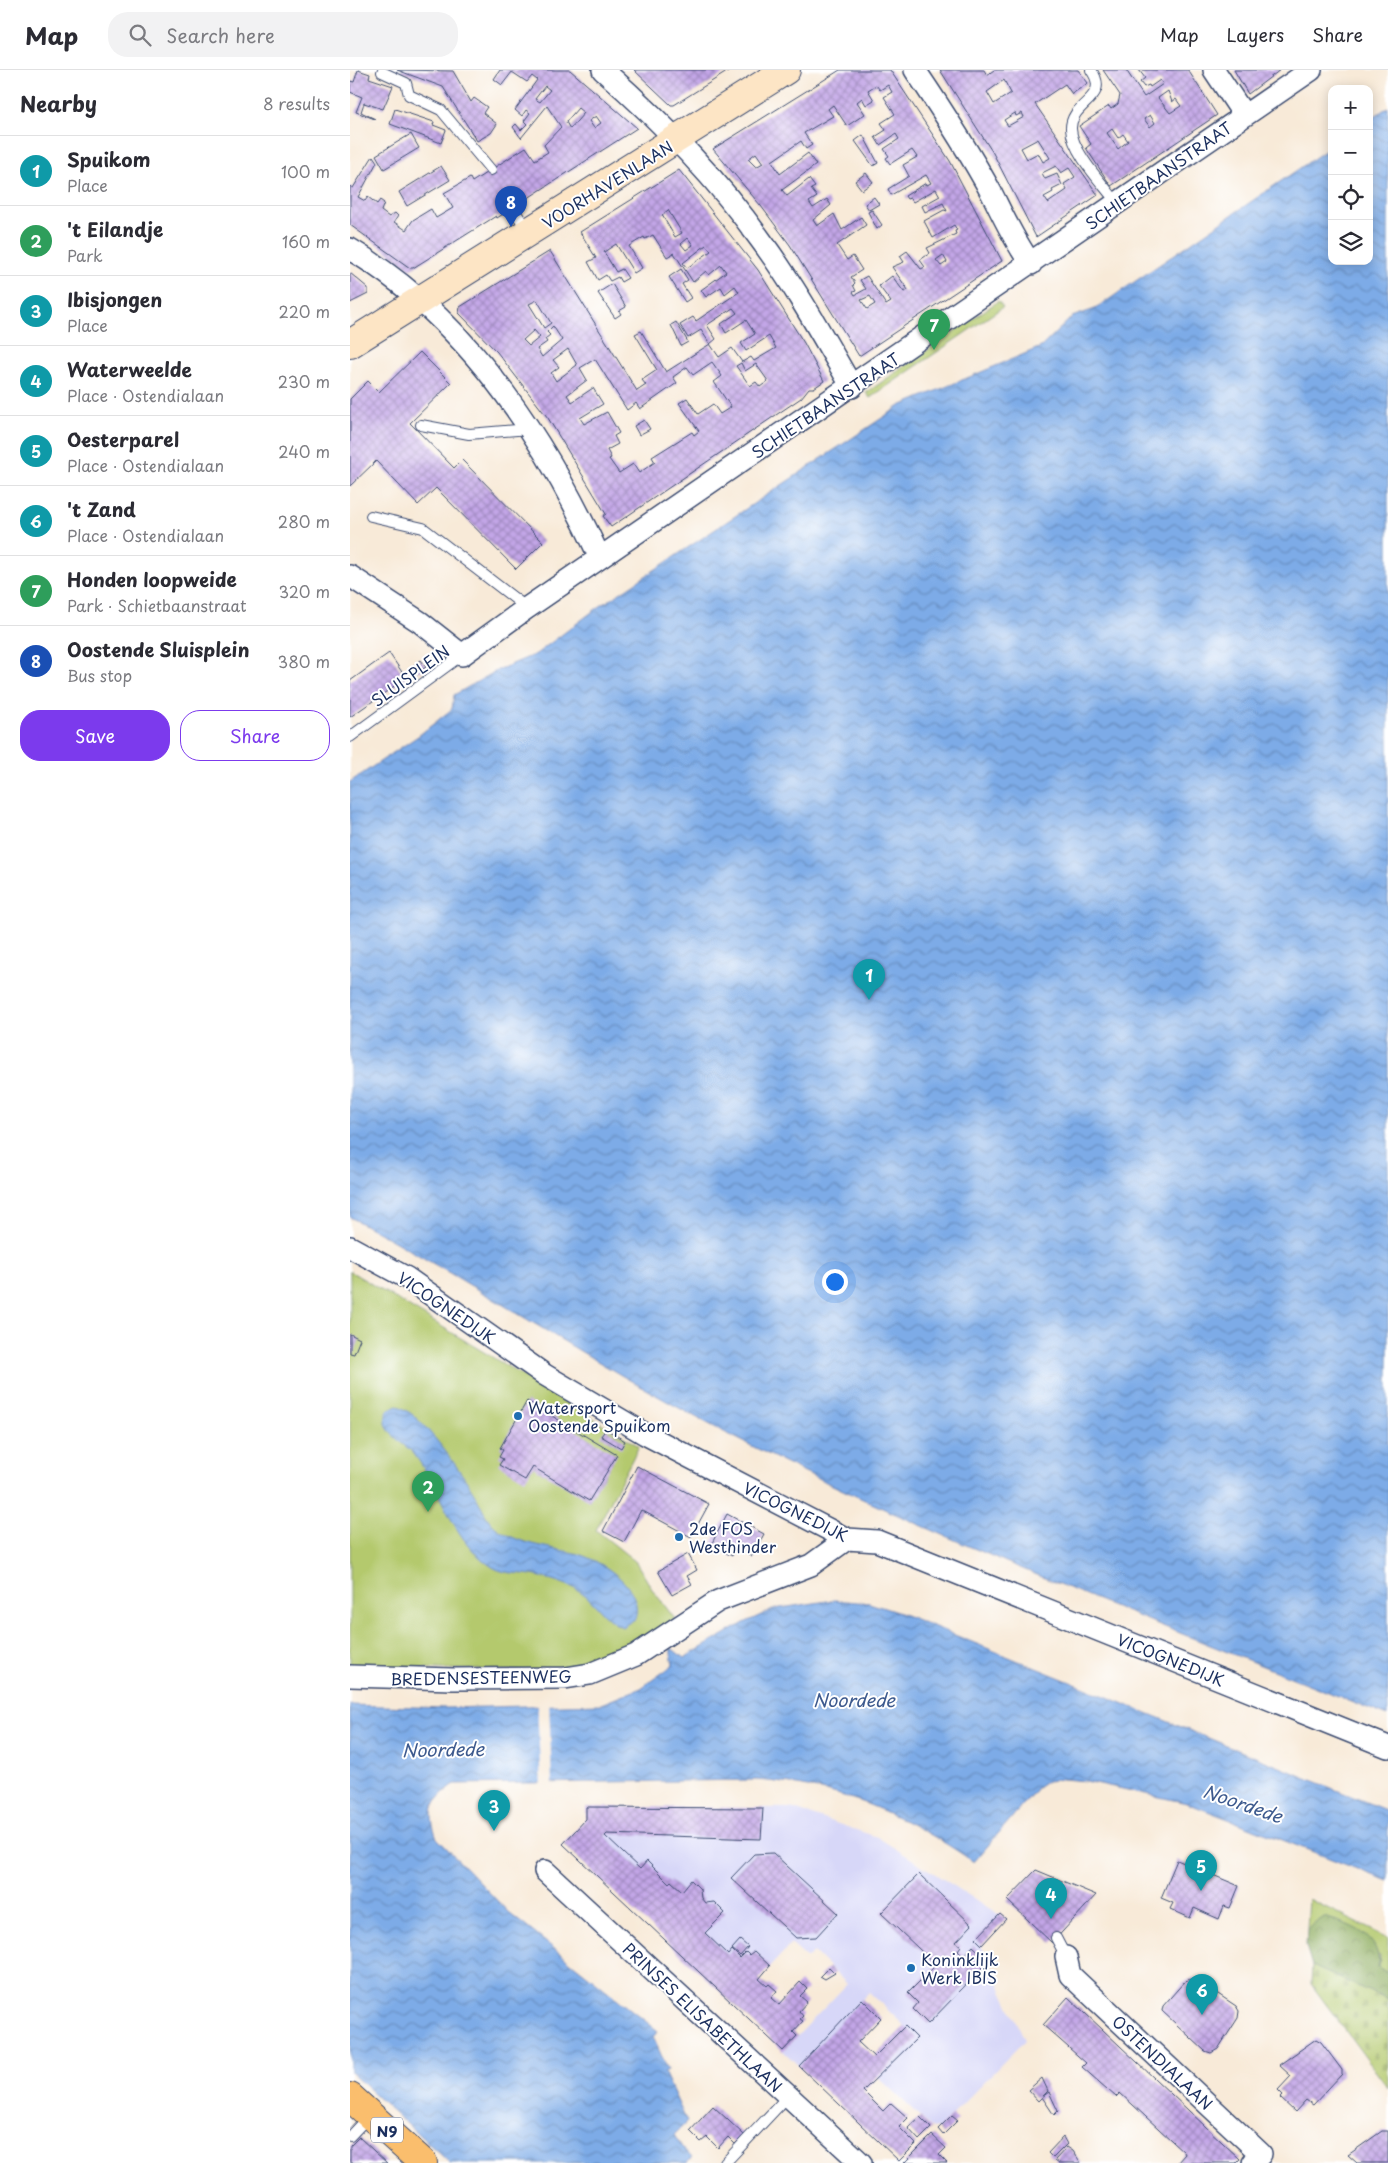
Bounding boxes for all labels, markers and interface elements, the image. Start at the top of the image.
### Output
search box [108,12,458,57]
text: Map [25,17,78,53]
icon: search [126,21,154,49]
text: Search here [166,21,275,49]
text: Map [1160,21,1199,48]
text: Layers [1227,21,1284,48]
text: Share [1312,21,1363,48]
map controls [1328,85,1373,265]
button: + [1328,85,1373,130]
text: Nearby [20,87,97,119]
text: 8 results [263,91,330,115]
street label: SCHIETBAANSTRAAT [1080,115,1236,235]
button: − [1328,130,1373,175]
street label: VOORHAVENLAAN [537,134,677,234]
text: Spuikom [67,145,150,173]
text: 1 [32,159,40,183]
text: 100 m [281,159,330,183]
text: Place [67,173,108,197]
button: locate [1328,175,1373,220]
pin: 8 [495,186,527,227]
text: 't Eilandje [67,215,163,243]
button: layers [1328,220,1373,265]
text: 2 [30,229,42,253]
text: 160 m [282,229,330,253]
text: Park [67,243,103,267]
text: Ibisjongen [67,285,162,313]
text: 3 [31,299,41,323]
text: 220 m [279,299,330,323]
pin: 7 [918,309,950,350]
text: Place [67,313,108,337]
street label: SCHIETBAANSTRAAT [746,346,904,464]
text: Waterweelde [67,355,192,383]
text: 4 [31,369,41,393]
text: 230 m [278,369,330,393]
text: Place · Ostendialaan [67,383,224,407]
text: Oesterparel [67,425,179,453]
text: 5 [31,439,41,463]
text: 240 m [278,439,330,463]
text: Place · Ostendialaan [67,453,224,477]
text: 't Zand [67,495,136,523]
text: 6 [30,509,42,533]
text: 280 m [278,509,330,533]
text: Place · Ostendialaan [67,523,224,547]
text: Honden loopweide [67,565,237,593]
text: 7 [31,579,41,603]
text: 320 m [279,579,330,603]
text: Park · Schietbaanstraat [67,593,247,617]
text: Oostende Sluisplein [67,635,249,663]
street label: SLUISPLEIN [366,638,454,712]
text: 8 [31,649,41,673]
text: 380 m [278,649,330,673]
text: Bus stop [67,663,132,687]
button: Save [20,710,170,761]
button: Share [180,710,330,761]
pin: 1 [853,959,885,1000]
street label: VICOGNEDIJK [393,1265,501,1349]
your location [822,1269,848,1295]
place label: Watersport Oostende Spuikom [528,1395,670,1437]
marker: Watersport Oostende Spuikom [512,1410,524,1422]
pin: 2 [412,1471,444,1512]
street label: VICOGNEDIJK [740,1475,852,1547]
place label: 2de FOS Westhinder [689,1516,777,1558]
marker: 2de FOS Westhinder [673,1531,685,1543]
street label: VICOGNEDIJK [1114,1627,1228,1691]
street label: BREDENSESTEENWEG [390,1663,572,1691]
water label: Noordede [813,1686,896,1713]
water label: Noordede [402,1735,486,1763]
water label: Noordede [1200,1777,1287,1830]
pin: 3 [478,1790,510,1831]
pin: 5 [1185,1850,1217,1891]
pin: 4 [1035,1878,1067,1919]
street label: PRINSES ELISABETHLAAN [618,1937,788,2097]
place label: Koninklijk Werk IBIS [921,1947,999,1989]
marker: Koninklijk Werk IBIS [905,1962,917,1974]
pin: 6 [1186,1974,1218,2015]
street label: OSTENDIALAAN [1107,2009,1219,2115]
road number: N9 [371,2118,403,2142]

